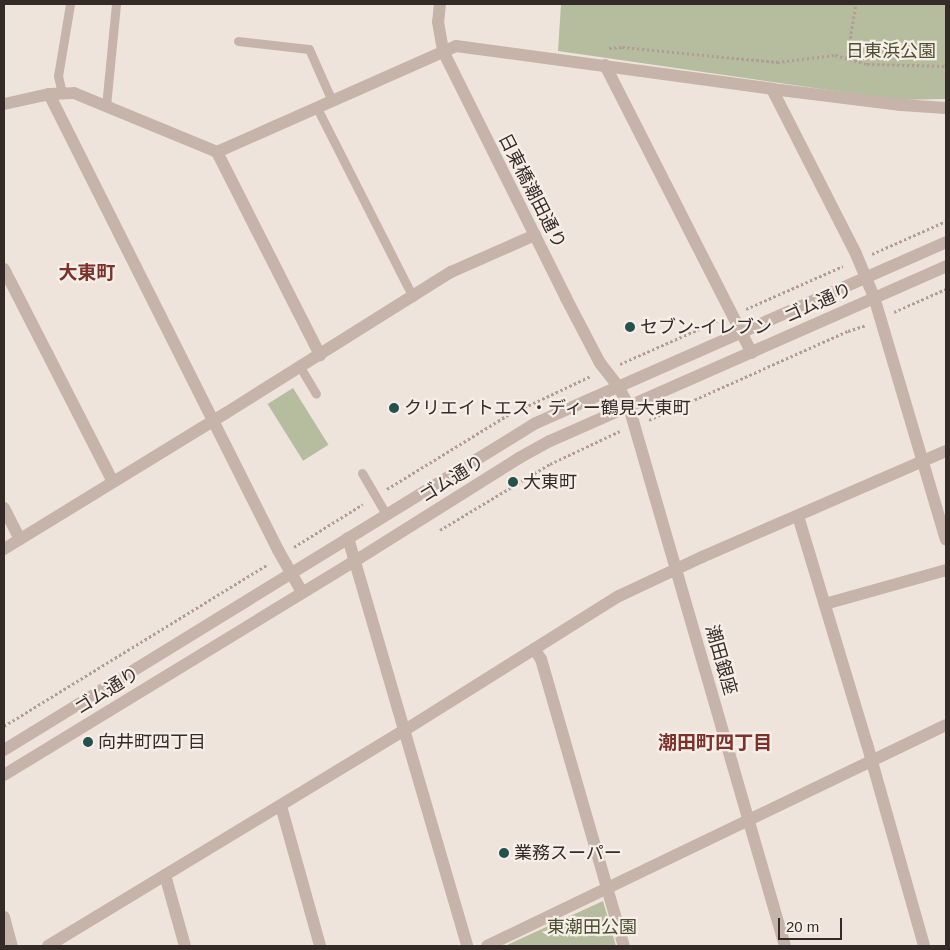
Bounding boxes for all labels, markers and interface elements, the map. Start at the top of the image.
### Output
park label: 日東浜公園 [846,40,936,62]
street label: 日東橋潮田通り [494,130,570,252]
district label: 大東町 [59,262,115,284]
street label: ゴム通り [781,278,855,328]
place label: セブン-イレブン [640,316,772,338]
marker: セブン-イレブン [624,321,636,333]
place label: クリエイトエス・ディー鶴見大東町 [404,397,692,419]
marker: クリエイトエス・ディー鶴見大東町 [388,402,400,414]
street label: ゴム通り [416,451,488,507]
place label: 大東町 [523,471,577,493]
marker: 大東町 [507,476,519,488]
street label: 潮田銀座 [701,622,741,698]
street label: ゴム通り [71,663,143,719]
place label: 向井町四丁目 [98,731,206,753]
district label: 潮田町四丁目 [658,732,772,754]
marker: 向井町四丁目 [82,736,94,748]
place label: 業務スーパー [514,842,622,864]
marker: 業務スーパー [498,847,510,859]
scale bar [780,908,844,940]
park label: 東潮田公園 [547,916,637,938]
text: 20 m [786,918,819,935]

